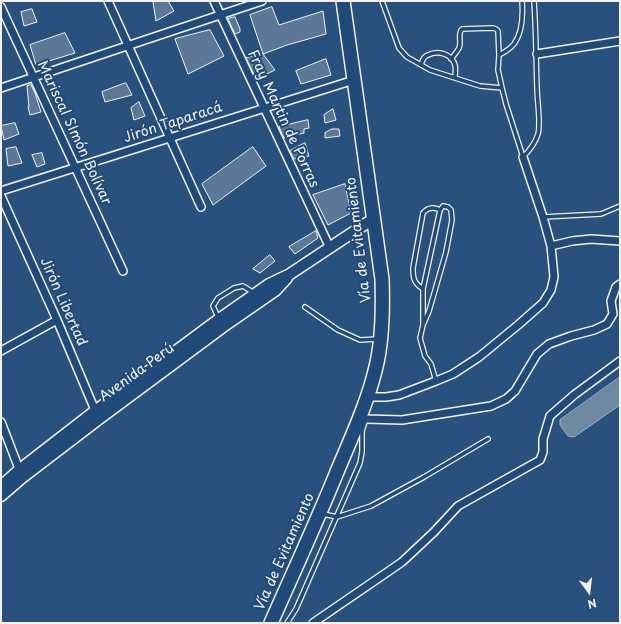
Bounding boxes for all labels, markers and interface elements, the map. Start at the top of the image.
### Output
street label: Fray Martin de Porras [244,48,322,190]
street label: Mariscal SImón Bolívar [33,58,115,208]
street label: Jirón Taparacá [122,99,224,147]
street label: Vía de Evitamiento [343,176,375,304]
street label: Jirón Libertad [36,255,90,349]
street label: Avenida Perú [96,340,178,406]
street label: Vía de Evitamiento [252,491,318,613]
north arrow [569,572,609,612]
text: N [586,595,599,613]

